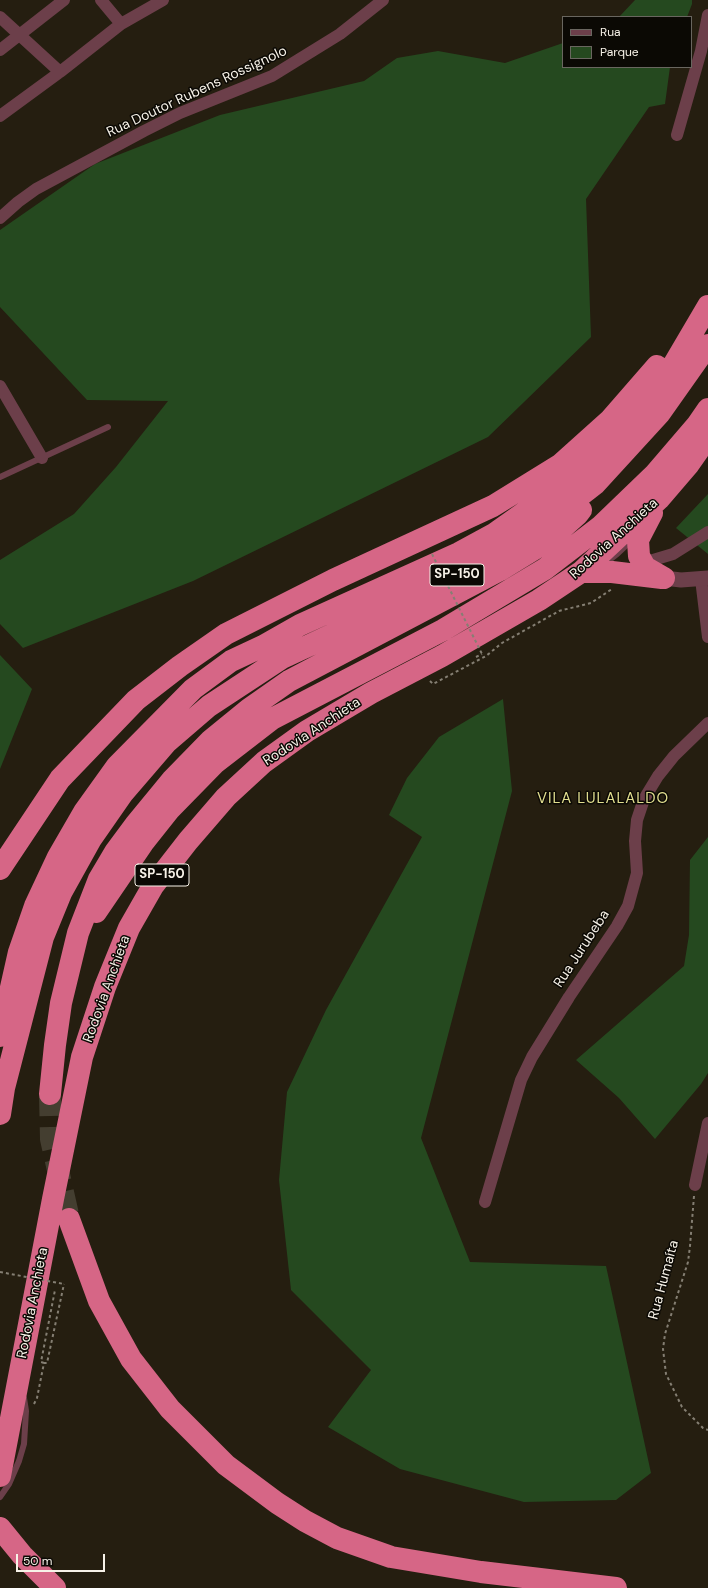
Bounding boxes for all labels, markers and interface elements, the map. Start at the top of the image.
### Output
legend [562,16,692,68]
text: Rua [600,24,621,40]
street label: Rua Doutor Rubens Rossignolo [104,43,290,141]
text: Parque [600,44,639,60]
street label: Rodovia Anchieta [567,495,661,583]
road number: SP-150 [430,564,484,586]
street label: Rodovia Anchieta [260,694,364,770]
district label: VILA LULALALDO [537,790,669,808]
road number: SP-150 [135,864,189,886]
street label: Rua Jurubeba [551,907,613,991]
street label: Rodovia Anchieta [80,933,134,1045]
street label: Rua Humaíta [645,1238,683,1322]
street label: Rodovia Anchieta [14,1246,52,1360]
scale bar [18,1546,107,1572]
text: 50 m [23,1553,52,1569]

